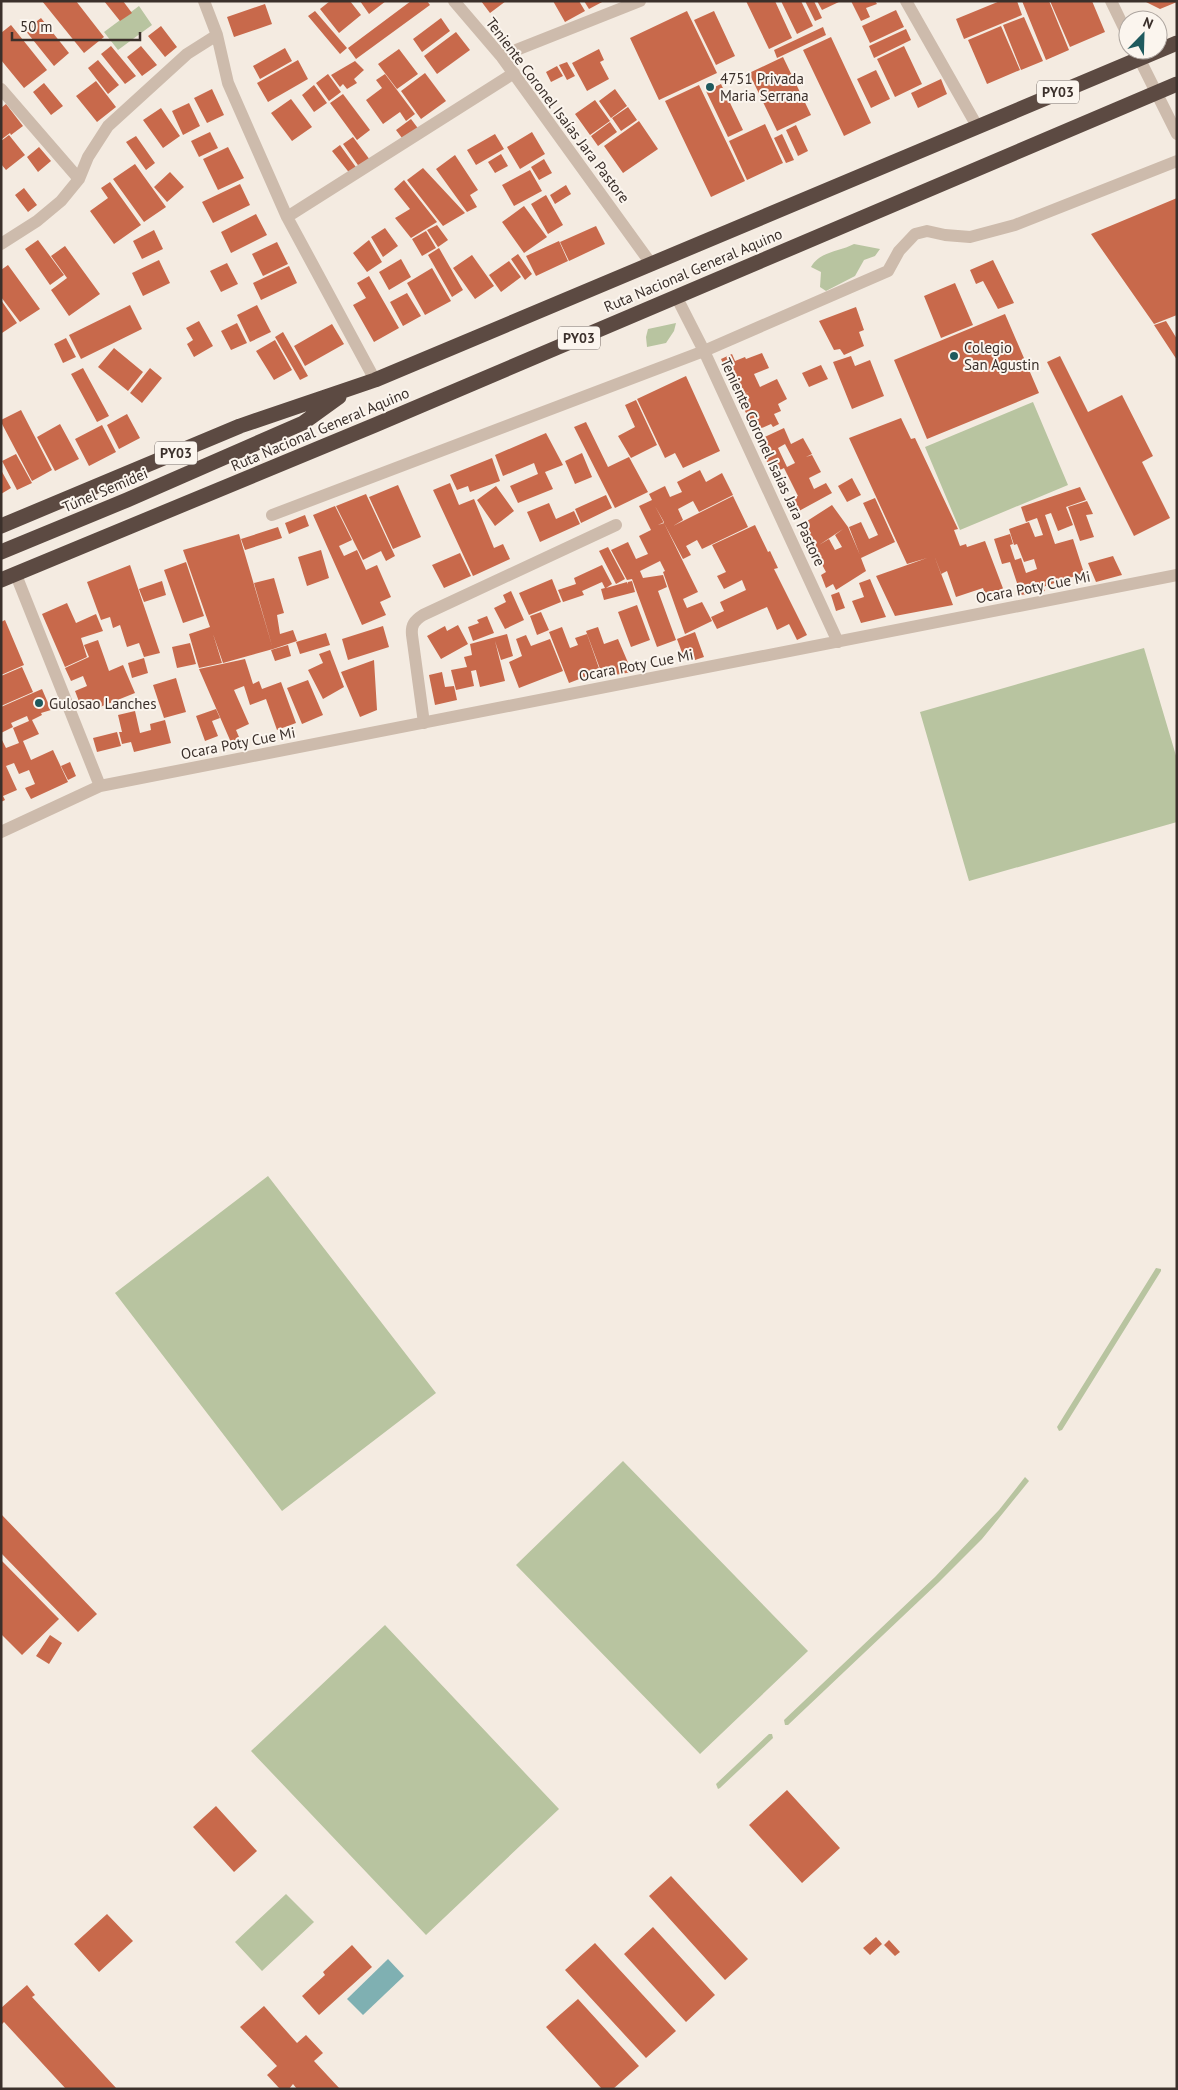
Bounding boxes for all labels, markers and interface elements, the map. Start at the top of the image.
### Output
scale bar [12,10,140,42]
north arrow [1118,10,1168,60]
street label: Teniente Coronel Isaías Jara Pastore [482,13,634,207]
text: N [1140,13,1156,33]
text: 50 m [20,17,53,36]
place label: 4751 Privada Maria Serrana [720,69,809,105]
road number: PY03 [1037,80,1079,104]
marker: 4751 Privada Maria Serrana [704,81,716,93]
street label: Ruta Nacional General Aquino [601,224,785,316]
road number: PY03 [558,326,600,349]
place label: Colegio San Agustin [964,338,1039,374]
marker: Colegio San Agustin [948,350,960,362]
street label: Teniente Coronel Isaías Jara Pastore [716,355,830,569]
street label: Ruta Nacional General Aquino [228,383,412,475]
road number: PY03 [155,442,197,464]
street label: Túnel Semidei [59,463,151,517]
street label: Ocara Poty Cue Mi [974,567,1092,607]
street label: Ocara Poty Cue Mi [577,645,695,685]
place label: Gulosao Lanches [49,694,157,713]
marker: Gulosao Lanches [33,697,45,709]
street label: Ocara Poty Cue Mi [179,723,297,763]

